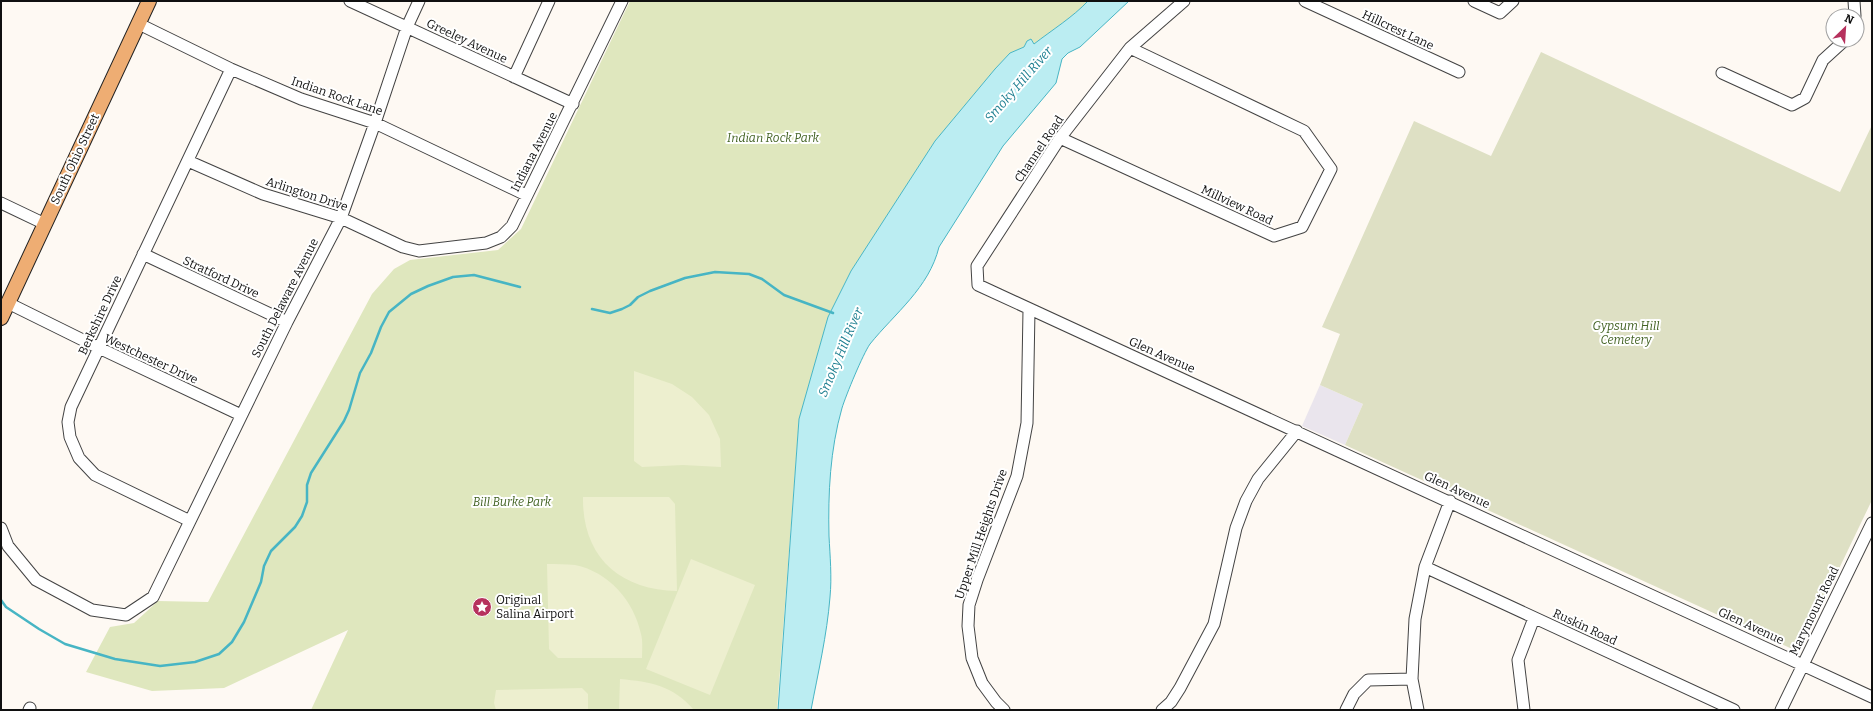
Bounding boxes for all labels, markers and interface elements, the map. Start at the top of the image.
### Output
street label: Hillcrest Lane [1360,7,1436,53]
north arrow [1825,8,1865,48]
text: N [1842,12,1856,27]
street label: Greeley Avenue [424,16,510,66]
water label: Smoky Hill River [981,43,1056,125]
street label: Indian Rock Lane [289,74,385,118]
street label: Indiana Avenue [508,110,560,194]
street label: South Ohio Street [48,111,102,207]
street label: Channel Road [1012,113,1066,185]
park label: Indian Rock Park [727,131,820,145]
street label: Arlington Drive [264,174,350,214]
street label: Millview Road [1199,182,1275,228]
street label: South Delaware Avenue [249,236,321,360]
street label: Stratford Drive [181,253,261,301]
street label: Berkshire Drive [75,273,125,357]
water label: Smoky Hill River [815,305,866,399]
park label: Gypsum Hill Cemetery [1593,319,1659,347]
street label: Westchester Drive [102,331,200,387]
street label: Glen Avenue [1127,334,1197,376]
street label: Upper Mill Heights Drive [952,467,1010,601]
street label: Glen Avenue [1422,469,1492,511]
park label: Bill Burke Park [473,495,552,509]
street label: Marymount Road [1786,564,1842,658]
place label: Original Salina Airport [496,593,574,621]
place icon: Original Salina Airport [471,596,493,618]
street label: Glen Avenue [1716,605,1786,647]
street label: Ruskin Road [1551,606,1619,648]

